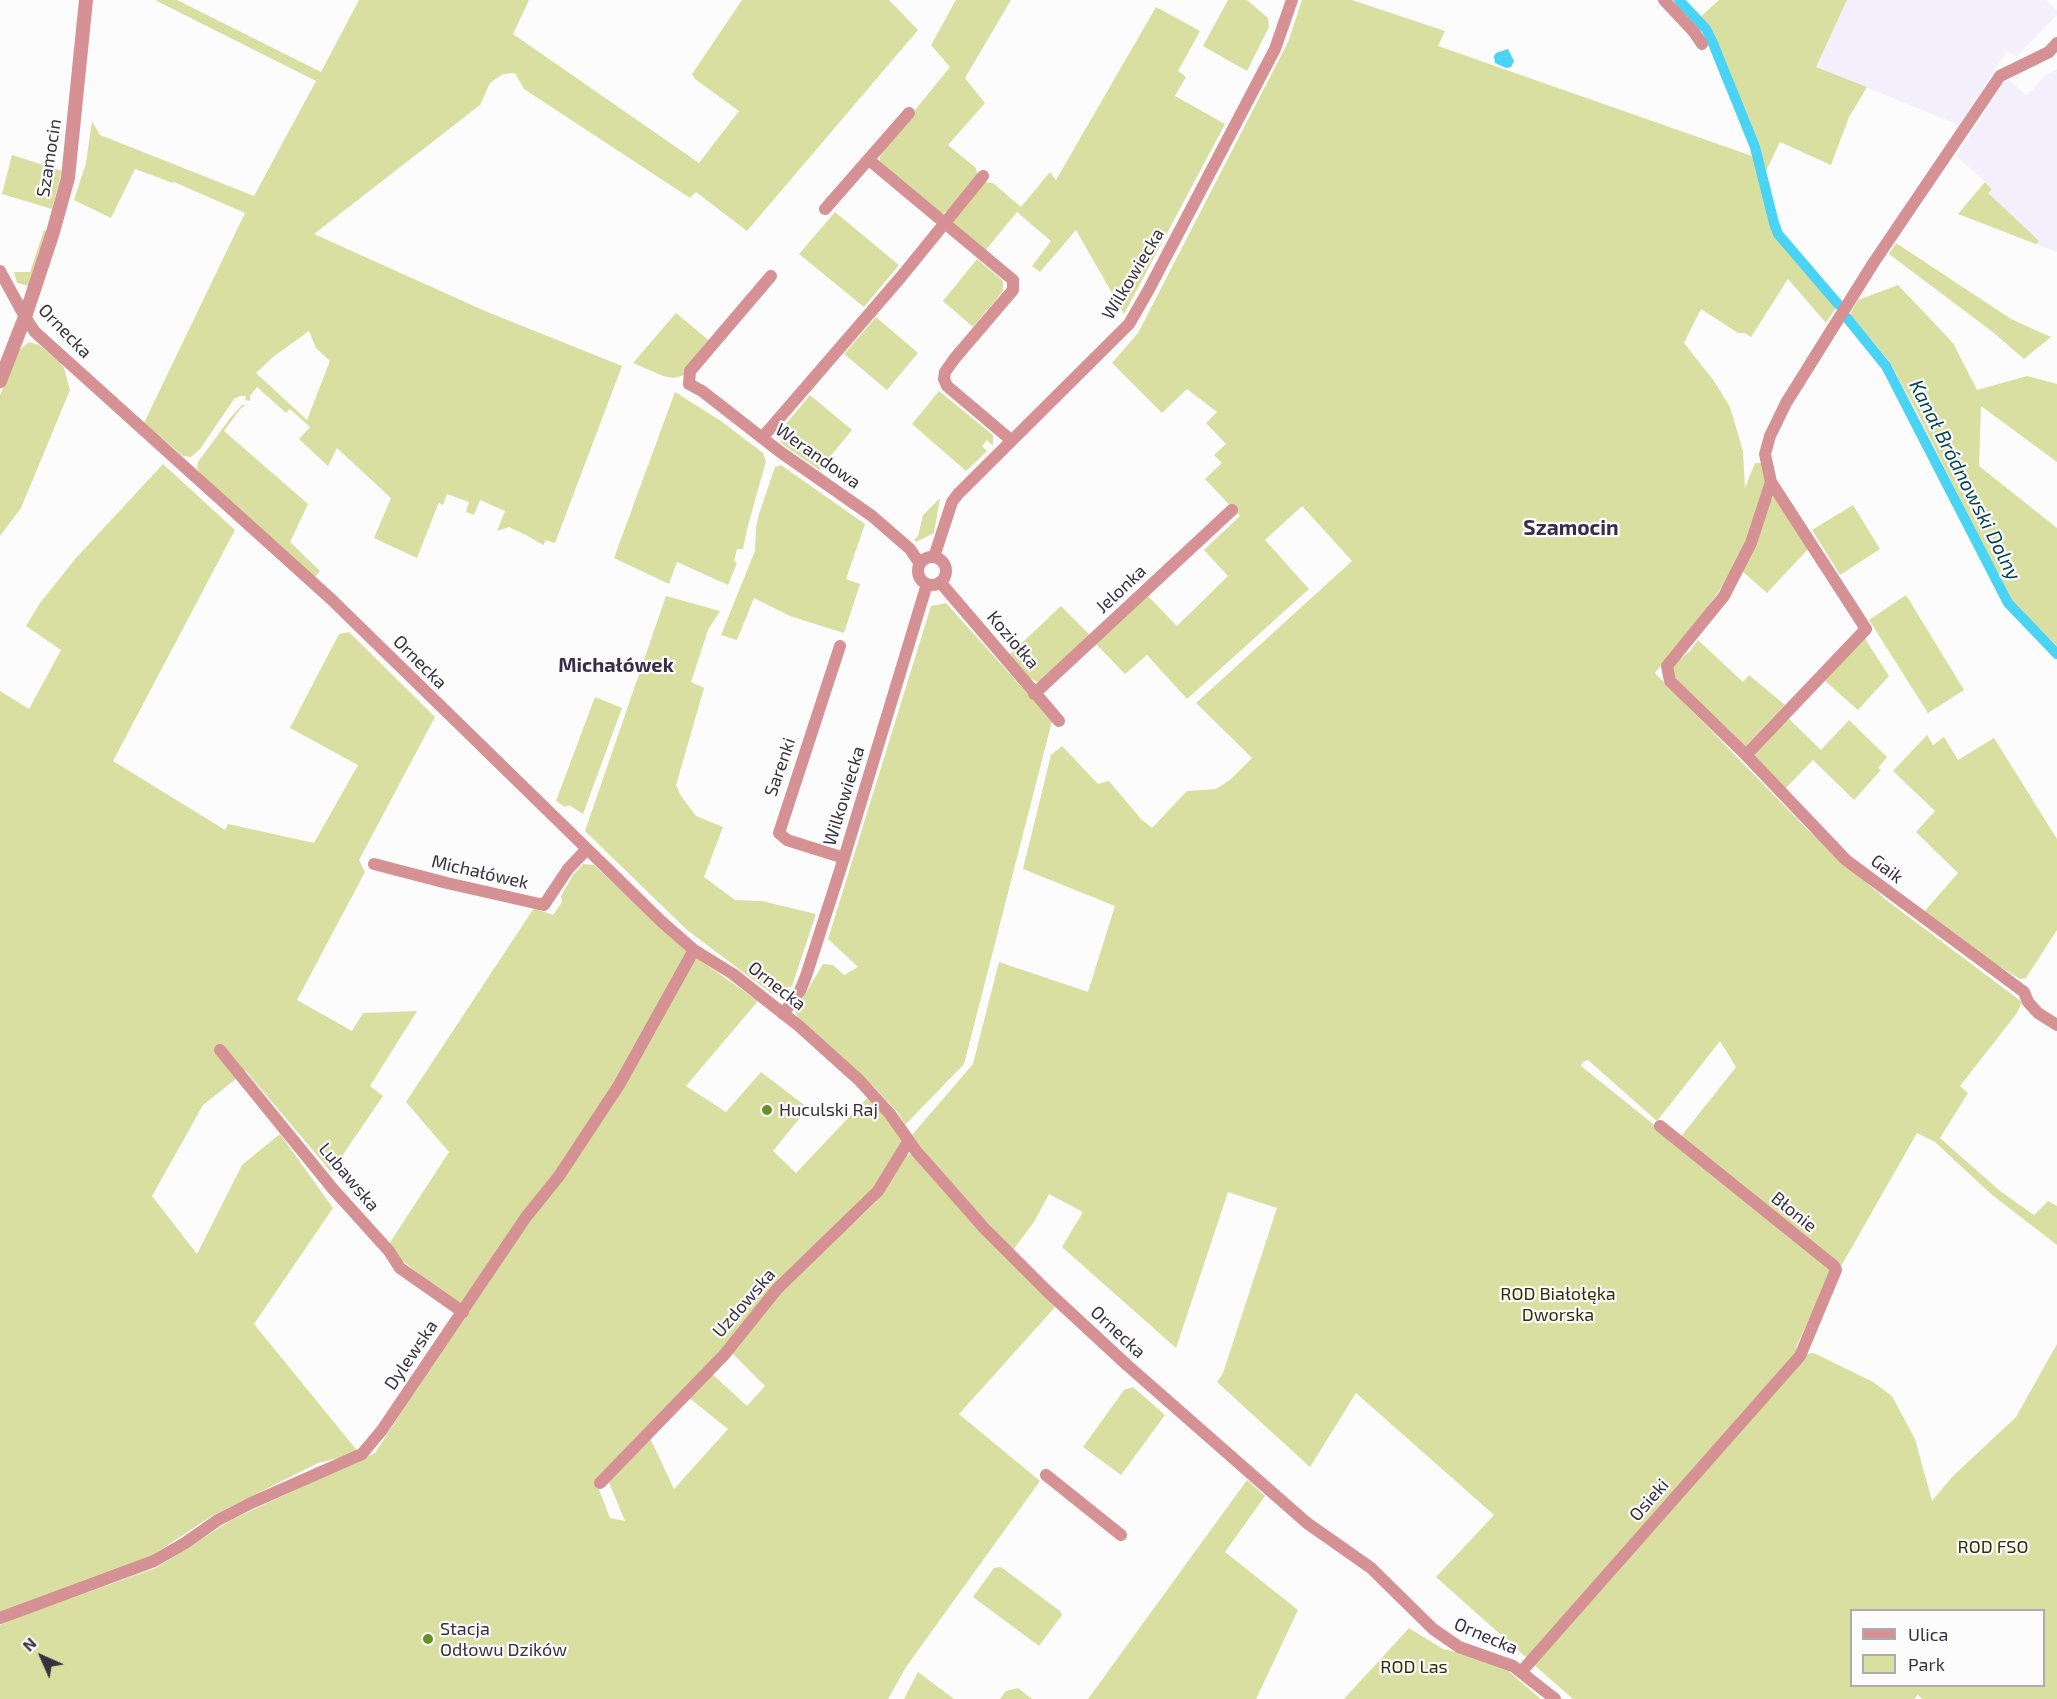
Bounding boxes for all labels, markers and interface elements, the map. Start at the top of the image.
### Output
street label: Szamocin [32,117,66,199]
street label: Wilkowiecka [1097,224,1169,324]
street label: Ornecka [34,299,96,363]
water label: Kanał Bródnowski Dolny [1904,376,2026,584]
street label: Werandowa [771,419,865,493]
district label: Szamocin [1523,515,1619,541]
street label: Jelonka [1091,560,1151,618]
street label: Koziołka [982,606,1044,674]
street label: Ornecka [389,631,451,693]
district label: Michałówek [558,653,674,677]
street label: Sarenki [760,735,800,799]
street label: Wilkowiecka [819,744,869,848]
street label: Michałówek [429,850,531,894]
street label: Gaik [1867,850,1907,888]
street label: Ornecka [744,957,810,1015]
place label: Huculski Raj [779,1099,878,1121]
marker: Huculski Raj [760,1103,774,1117]
street label: Lubawska [314,1138,384,1216]
street label: Błonie [1767,1187,1821,1237]
street label: Uzdowska [708,1264,780,1342]
park label: ROD Białołęka Dworska [1500,1283,1616,1326]
street label: Ornecka [1086,1301,1150,1363]
street label: Dylewska [380,1316,442,1394]
street label: Osieki [1625,1474,1673,1526]
park label: ROD FSO [1958,1536,2028,1558]
legend [1850,1609,2045,1687]
street label: Ornecka [1451,1613,1521,1659]
place label: Stacja Odłowu Dzików [440,1618,567,1660]
text: Ulica [1908,1623,1948,1645]
north arrow [12,1627,72,1687]
marker: Stacja Odłowu Dzików [421,1632,435,1646]
text: N [18,1633,40,1655]
text: Park [1908,1653,1945,1675]
park label: ROD Las [1380,1656,1448,1678]

